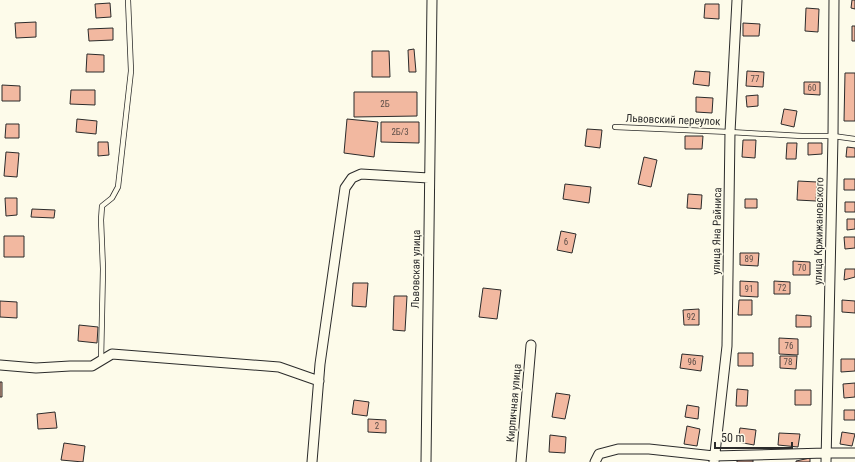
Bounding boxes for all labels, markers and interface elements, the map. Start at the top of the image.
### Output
house number: 77 [751,74,760,84]
house number: 60 [808,83,816,93]
house number: 2Б [380,99,390,109]
street label: Львовский переулок [625,112,721,128]
house number: 2Б/3 [391,127,409,137]
street label: улица Кржижановского [812,176,826,285]
street label: улица Яна Райниса [710,187,724,275]
street label: Львовская улица [409,230,423,308]
house number: 6 [564,237,568,247]
house number: 89 [745,254,753,264]
house number: 70 [798,263,806,273]
house number: 72 [778,283,787,293]
house number: 91 [745,284,753,294]
house number: 92 [687,312,696,322]
house number: 76 [785,341,793,351]
house number: 96 [688,357,696,367]
house number: 78 [784,357,792,367]
street label: Кирпичная улица [504,363,524,443]
house number: 2 [375,421,380,431]
scale bar [715,424,792,450]
text: 50 m [721,431,745,445]

